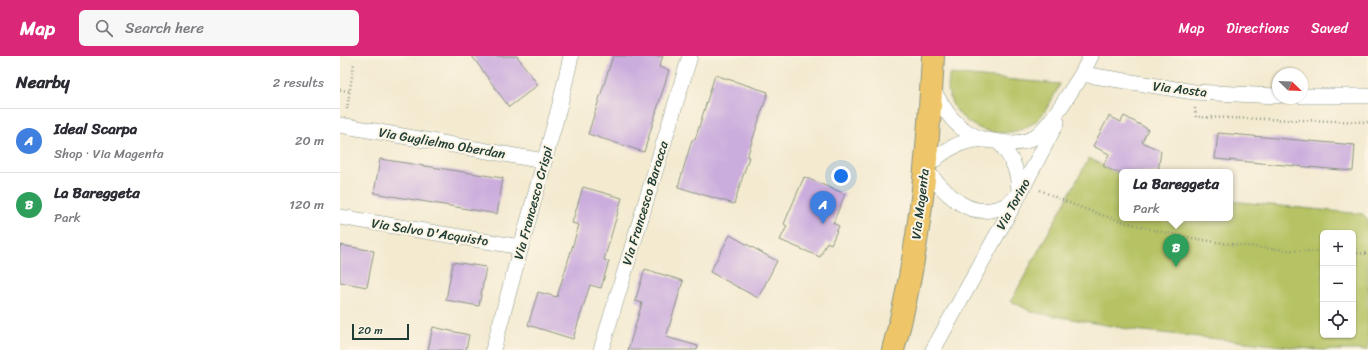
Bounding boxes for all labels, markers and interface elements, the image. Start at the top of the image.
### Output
search box [79,10,359,46]
text: Map [20,12,55,45]
text: Search here [125,15,204,41]
text: Map [1178,16,1204,41]
text: Directions [1226,16,1289,41]
text: Saved [1311,16,1348,41]
icon: search [93,17,115,39]
text: Nearby [16,67,70,97]
north arrow [1272,68,1308,104]
text: 2 results [273,71,324,94]
street label: Via Aosta [1152,74,1209,104]
text: Ideal Scarpa [54,116,137,142]
street label: Via Guglielmo Oberdan [377,121,507,165]
text: A [25,129,33,152]
text: 20 m [295,129,324,152]
street label: Via Francesco Baracca [615,138,675,268]
text: Shop · Via Magenta [54,142,164,165]
street label: Via Francesco Crispi [507,143,559,262]
your location [831,166,851,186]
street label: Via Magenta [904,167,936,241]
popup [1119,169,1233,221]
text: La Bareggeta [1133,171,1219,197]
street label: Via Torino [989,174,1037,234]
text: La Bareggeta [54,180,140,206]
pin: A [810,191,836,224]
text: B [25,193,33,216]
text: 120 m [289,193,324,216]
text: Park [1133,197,1160,220]
text: Park [54,206,81,229]
street label: Via Salvo D'Acquisto [370,211,491,253]
map controls [1320,230,1356,338]
button: + [1320,230,1356,266]
pin: B [1163,234,1189,267]
button: − [1320,266,1356,302]
button: locate [1320,302,1356,338]
text: 20 m [358,321,383,340]
scale bar [352,322,409,341]

